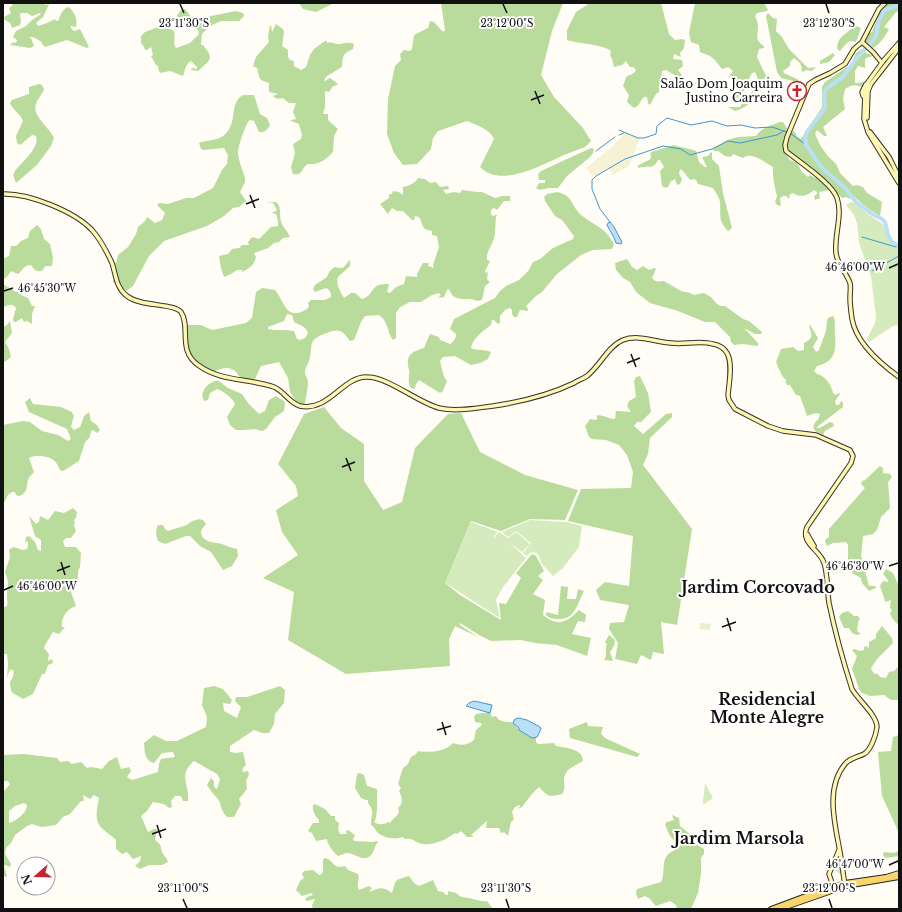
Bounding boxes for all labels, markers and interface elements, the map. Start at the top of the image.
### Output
text: 23°11'30"S [159,17,209,30]
text: 23°12'00"S [481,17,533,30]
text: 23°12'30"S [803,17,855,30]
place label: Salão Dom Joaquim Justino Carreira [660,76,783,105]
church icon: Salão Dom Joaquim Justino Carreira [786,80,808,102]
text: 46°46'00"W [825,261,885,274]
text: 46°45'30"W [18,282,76,295]
text: 46°46'30"W [826,560,885,573]
district label: Jardim Corcovado [678,577,835,597]
text: 46°46'00"W [17,580,77,593]
district label: Residencial Monte Alegre [710,689,824,727]
district label: Jardim Marsola [671,828,804,848]
north arrow [16,856,56,896]
text: 46°47'00"W [826,858,884,871]
text: N [18,872,35,887]
text: 23°11'00"S [157,882,209,895]
text: 23°11'30"S [481,882,531,895]
text: 23°12'00"S [803,882,855,895]

